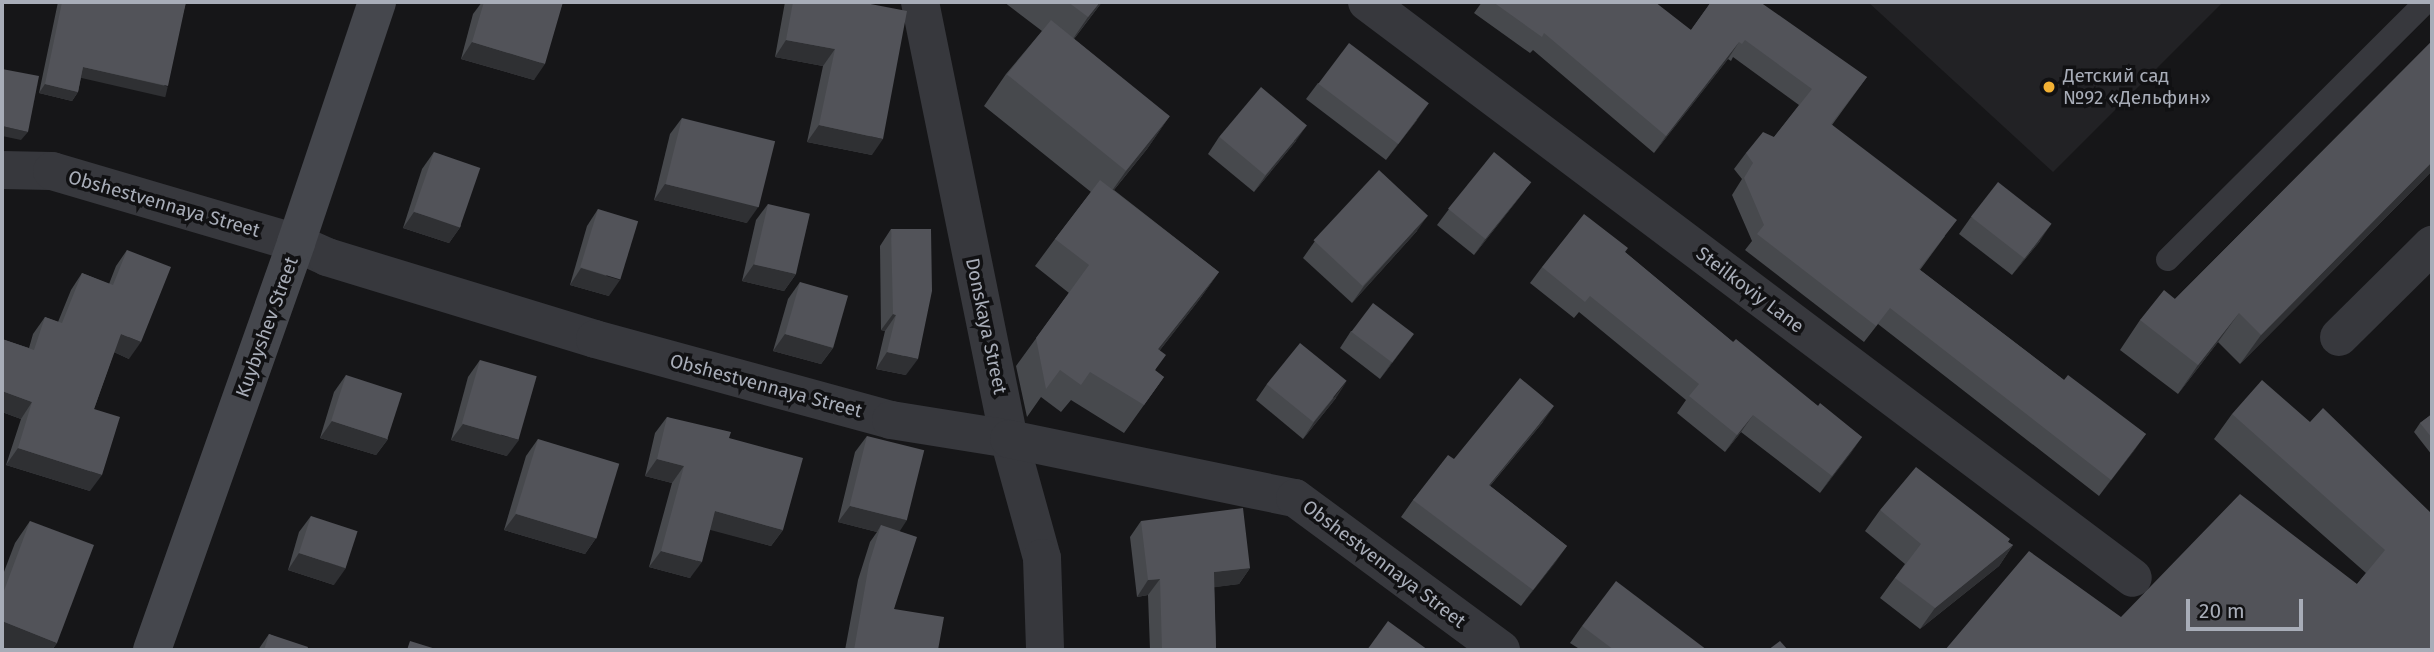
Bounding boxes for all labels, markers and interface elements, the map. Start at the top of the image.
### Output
place label: Детский сад №92 «Дельфин» [2063,65,2211,109]
marker: Детский сад №92 «Дельфин» [2041,79,2057,95]
street label: Obshestvennaya Street [66,166,262,242]
street label: Steilkoviy Lane [1692,242,1808,338]
street label: Kuybyshev Street [231,254,303,400]
street label: Donskaya Street [960,256,1012,396]
street label: Obshestvennaya Street [667,349,865,423]
street label: Obshestvennaya Street [1298,495,1470,633]
scale bar [2189,586,2306,630]
text: 20 m [2199,598,2245,624]

